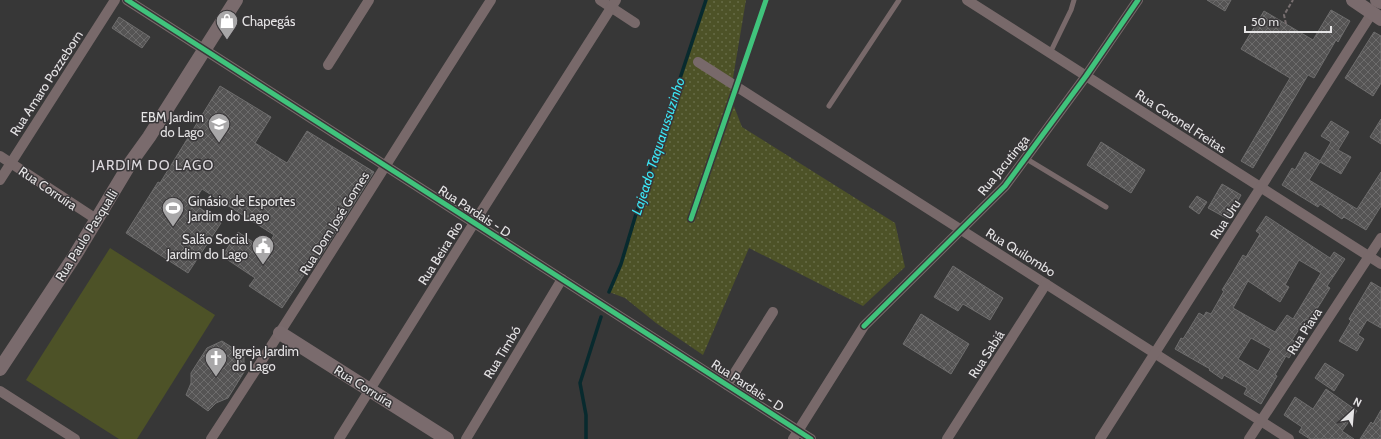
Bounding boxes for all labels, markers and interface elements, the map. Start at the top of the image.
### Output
shop icon: Chapegás [214,8,240,41]
scale bar [1245,8,1331,34]
place label: Chapegás [242,13,296,29]
text: 50 m [1251,14,1279,29]
street label: Rua Amaro Pozzeborn [6,27,86,139]
water label: Lajeado Taquarussuzinho [627,75,689,217]
street label: Rua Coronel Freitas [1133,86,1230,157]
place label: EBM Jardim do Lago [141,109,204,140]
school or university icon: EBM Jardim do Lago [206,111,232,144]
street label: Rua Jacutinga [974,131,1033,198]
district label: JARDIM DO LAGO [91,156,214,174]
street label: Rua Corruíra [16,163,81,214]
street label: Rua Dom José Gomes [296,168,373,278]
street label: Rua Pardais - D [436,182,514,240]
street label: Rua Paulo Pasqualli [51,186,121,284]
place label: Ginásio de Esportes Jardim do Lago [187,193,296,224]
sports icon: Ginásio de Esportes Jardim do Lago [160,195,186,228]
street label: Rua Uru [1206,196,1244,242]
street label: Rua Beira Rio [414,218,466,288]
street label: Rua Quilombo [983,224,1059,280]
place label: Salão Social Jardim do Lago [166,231,248,262]
public building icon: Salão Social Jardim do Lago [250,233,276,266]
street label: Rua Piava [1283,304,1325,357]
street label: Rua Timbó [480,323,524,381]
street label: Rua Sabiá [965,326,1008,381]
place label: Igreja Jardim do Lago [232,343,299,374]
church icon: Igreja Jardim do Lago [203,345,229,378]
street label: Rua Pardais - D [709,356,787,414]
street label: Rua Corruíra [331,362,397,411]
north arrow [1333,391,1373,431]
text: N [1351,394,1364,410]

